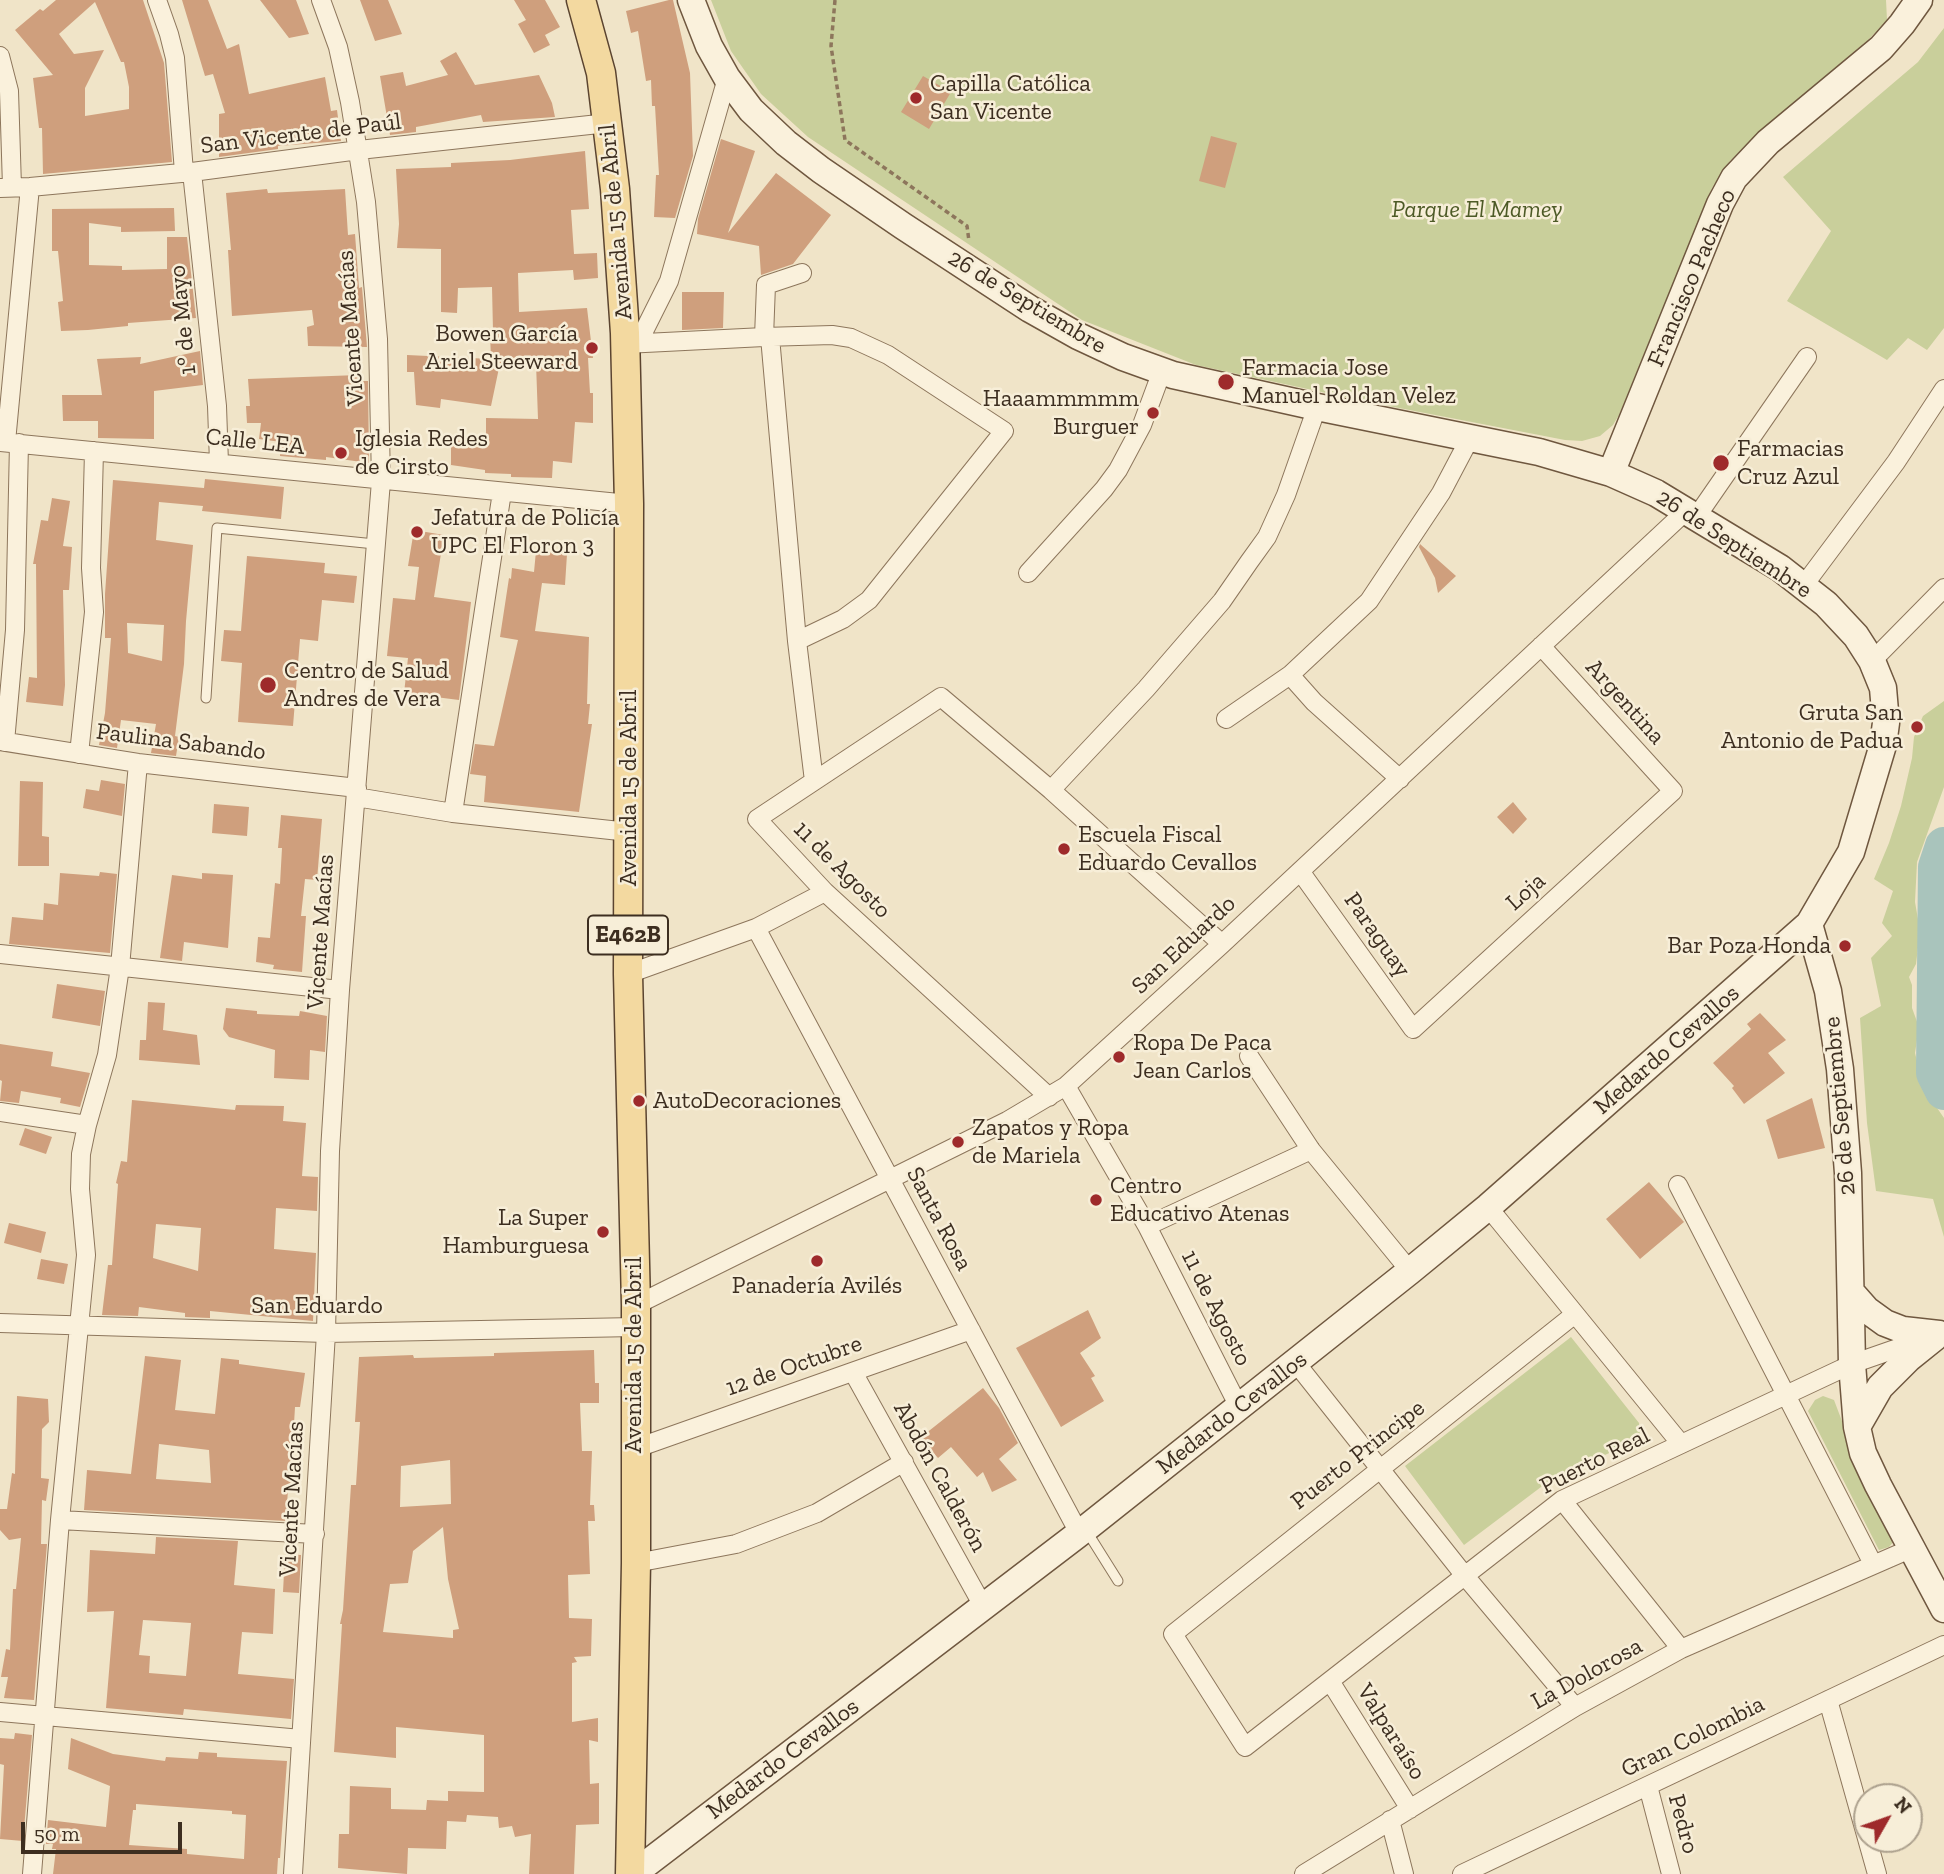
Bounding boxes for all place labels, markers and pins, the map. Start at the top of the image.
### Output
place label: Capilla Católica San Vicente [930,70,1091,126]
marker: Capilla Católica San Vicente [908,90,924,106]
place label: Bowen García Ariel Steeward [425,320,578,376]
marker: Bowen García Ariel Steeward [584,340,600,356]
place label: Farmacia Jose Manuel Roldan Velez [1242,354,1456,410]
marker: Farmacia Jose Manuel Roldan Velez [1216,372,1236,392]
place label: Haaammmmm Burguer [983,385,1139,441]
marker: Haaammmmm Burguer [1145,405,1161,421]
place label: Iglesia Redes de Cirsto [355,425,488,481]
place label: Farmacias Cruz Azul [1737,435,1844,491]
marker: Iglesia Redes de Cirsto [333,445,349,461]
marker: Farmacias Cruz Azul [1711,453,1731,473]
place label: Jefatura de Policía UPC El Floron 3 [431,504,619,560]
marker: Jefatura de Policía UPC El Floron 3 [409,524,425,540]
place label: Centro de Salud Andres de Vera [284,657,449,713]
marker: Centro de Salud Andres de Vera [258,675,278,695]
place label: Gruta San Antonio de Padua [1721,699,1903,755]
marker: Gruta San Antonio de Padua [1909,719,1925,735]
place label: Escuela Fiscal Eduardo Cevallos [1078,821,1257,877]
marker: Escuela Fiscal Eduardo Cevallos [1056,841,1072,857]
place label: Bar Poza Honda [1667,932,1831,960]
marker: Bar Poza Honda [1837,938,1853,954]
place label: Ropa De Paca Jean Carlos [1133,1029,1272,1085]
marker: Ropa De Paca Jean Carlos [1111,1049,1127,1065]
place label: AutoDecoraciones [653,1087,841,1115]
marker: AutoDecoraciones [631,1093,647,1109]
place label: Zapatos y Ropa de Mariela [972,1114,1129,1170]
marker: Zapatos y Ropa de Mariela [950,1134,966,1150]
place label: Centro Educativo Atenas [1110,1172,1290,1228]
marker: Centro Educativo Atenas [1088,1192,1104,1208]
place label: La Super Hamburguesa [442,1204,589,1260]
marker: La Super Hamburguesa [595,1224,611,1240]
marker: Panadería Avilés [809,1253,825,1269]
place label: Panadería Avilés [732,1272,902,1300]

